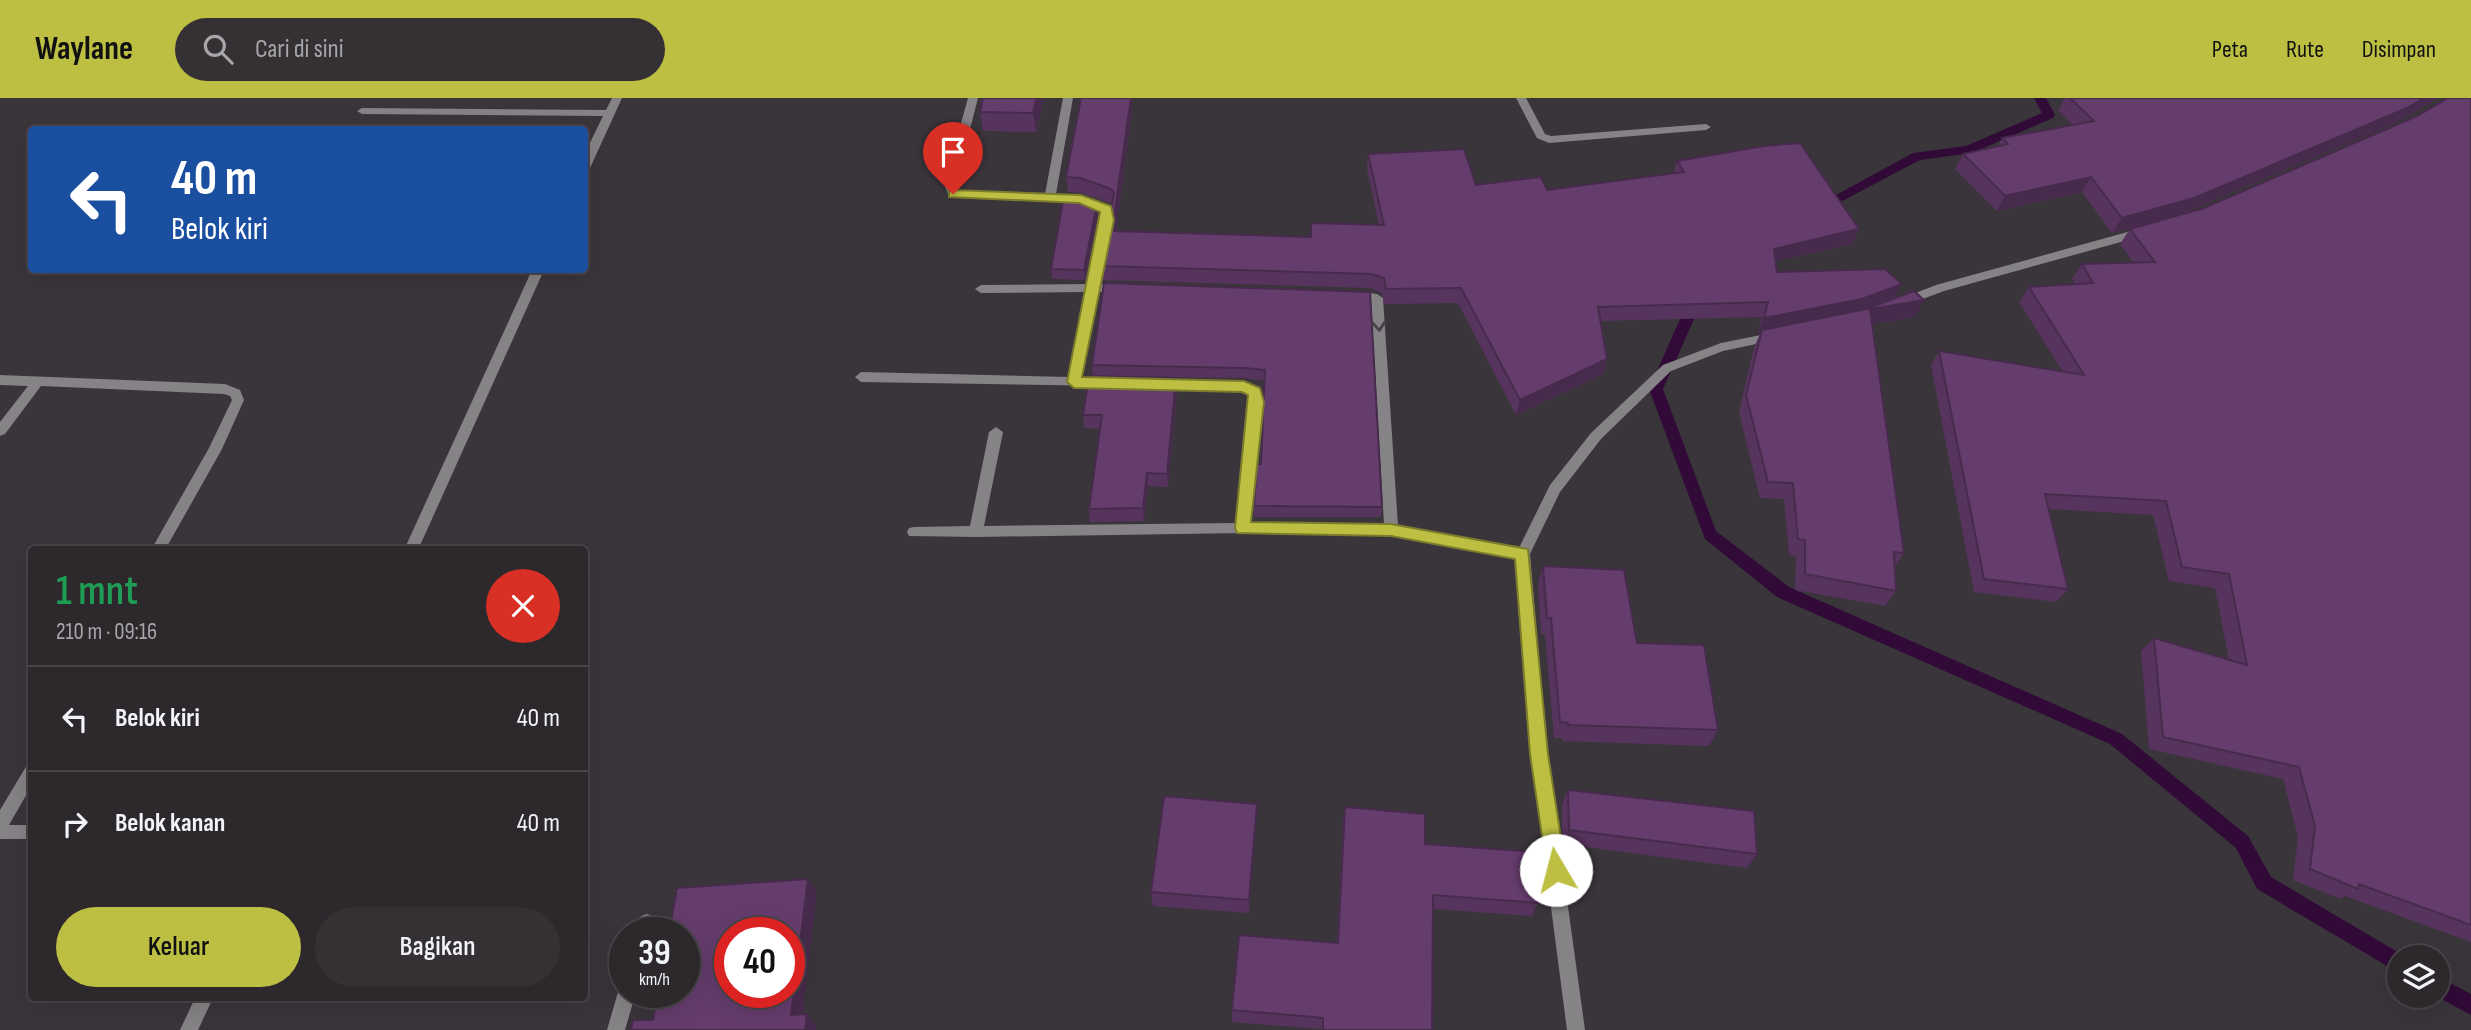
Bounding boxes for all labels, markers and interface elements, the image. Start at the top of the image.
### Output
search box [175,18,665,81]
text: Waylane [35,29,133,69]
icon: search [199,30,237,68]
text: Cari di sini [255,34,344,65]
text: Peta [2212,35,2248,64]
text: Rute [2286,35,2324,64]
text: Disimpan [2362,35,2436,64]
pin [923,122,983,194]
icon: arrive [934,133,972,171]
text: 40 m [171,150,257,209]
icon: left [56,154,147,245]
text: Belok kiri [171,210,268,249]
one-way arrow [1371,321,1386,332]
text: 1 mnt [56,566,138,617]
button: close [486,569,560,643]
text: 210 m · 09:16 [56,618,157,646]
icon: left [56,700,94,738]
text: Belok kiri [115,703,200,734]
text: 40 m [517,703,560,734]
icon: right [56,805,94,843]
text: Belok kanan [115,808,225,839]
text: 40 m [517,808,560,839]
position arrow [1519,833,1593,907]
button: Keluar [56,907,301,987]
button: Bagikan [315,907,560,987]
speed limit sign: 40 [714,917,805,1008]
text: 39 [638,932,671,975]
map controls [2387,945,2450,1008]
button: layers [2387,945,2450,1008]
text: km/h [639,969,670,990]

